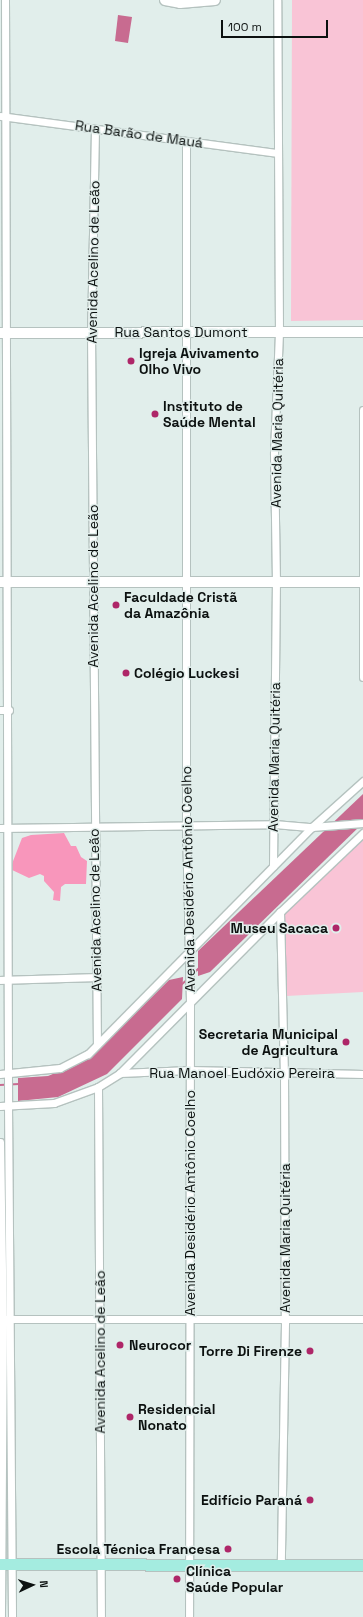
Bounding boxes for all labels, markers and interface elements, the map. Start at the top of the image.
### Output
scale bar [223,12,330,38]
text: 100 m [228,19,262,35]
street label: Rua Barão de Mauá [74,117,204,151]
street label: Avenida Acelino de Leão [83,180,103,344]
street label: Rua Santos Dumont [114,324,248,340]
place label: Igreja Avivamento Olho Vivo [139,345,259,378]
marker: Igreja Avivamento Olho Vivo [126,356,136,366]
street label: Avenida Maria Quitéria [267,358,287,508]
place label: Instituto de Saúde Mental [163,398,256,430]
marker: Instituto de Saúde Mental [150,409,160,419]
street label: Avenida Acelino de Leão [85,504,101,668]
place label: Faculdade Cristã da Amazônia [124,589,237,622]
marker: Faculdade Cristã da Amazônia [111,600,121,610]
place label: Colégio Luckesi [134,665,239,681]
marker: Colégio Luckesi [121,668,131,678]
street label: Avenida Maria Quitéria [264,682,284,832]
street label: Avenida Desidério Antônio Coelho [178,766,198,992]
street label: Avenida Acelino de Leão [85,828,105,992]
place label: Museu Sacaca [231,920,328,936]
marker: Museu Sacaca [331,923,341,933]
place label: Secretaria Municipal de Agricultura [199,1026,338,1058]
marker: Secretaria Municipal de Agricultura [341,1037,351,1047]
street label: Rua Manoel Eudóxio Pereira [149,1065,335,1081]
street label: Avenida Desidério Antônio Coelho [182,1090,198,1316]
street label: Avenida Maria Quitéria [277,1163,293,1313]
street label: Avenida Acelino de Leão [92,1270,108,1434]
place label: Neurocor [129,1337,191,1353]
marker: Neurocor [114,1339,126,1351]
place label: Torre Di Firenze [199,1343,302,1359]
marker: Torre Di Firenze [305,1346,315,1356]
place label: Residencial Nonato [138,1401,215,1434]
marker: Residencial Nonato [125,1412,135,1422]
place label: Edifício Paraná [201,1492,302,1508]
marker: Edifício Paraná [305,1495,315,1505]
place label: Escola Técnica Francesa [56,1541,220,1557]
marker: Escola Técnica Francesa [223,1544,233,1554]
place label: Clínica Saúde Popular [186,1563,283,1596]
north arrow [12,1565,52,1605]
marker: Clínica Saúde Popular [171,1573,183,1585]
text: N [37,1580,51,1588]

